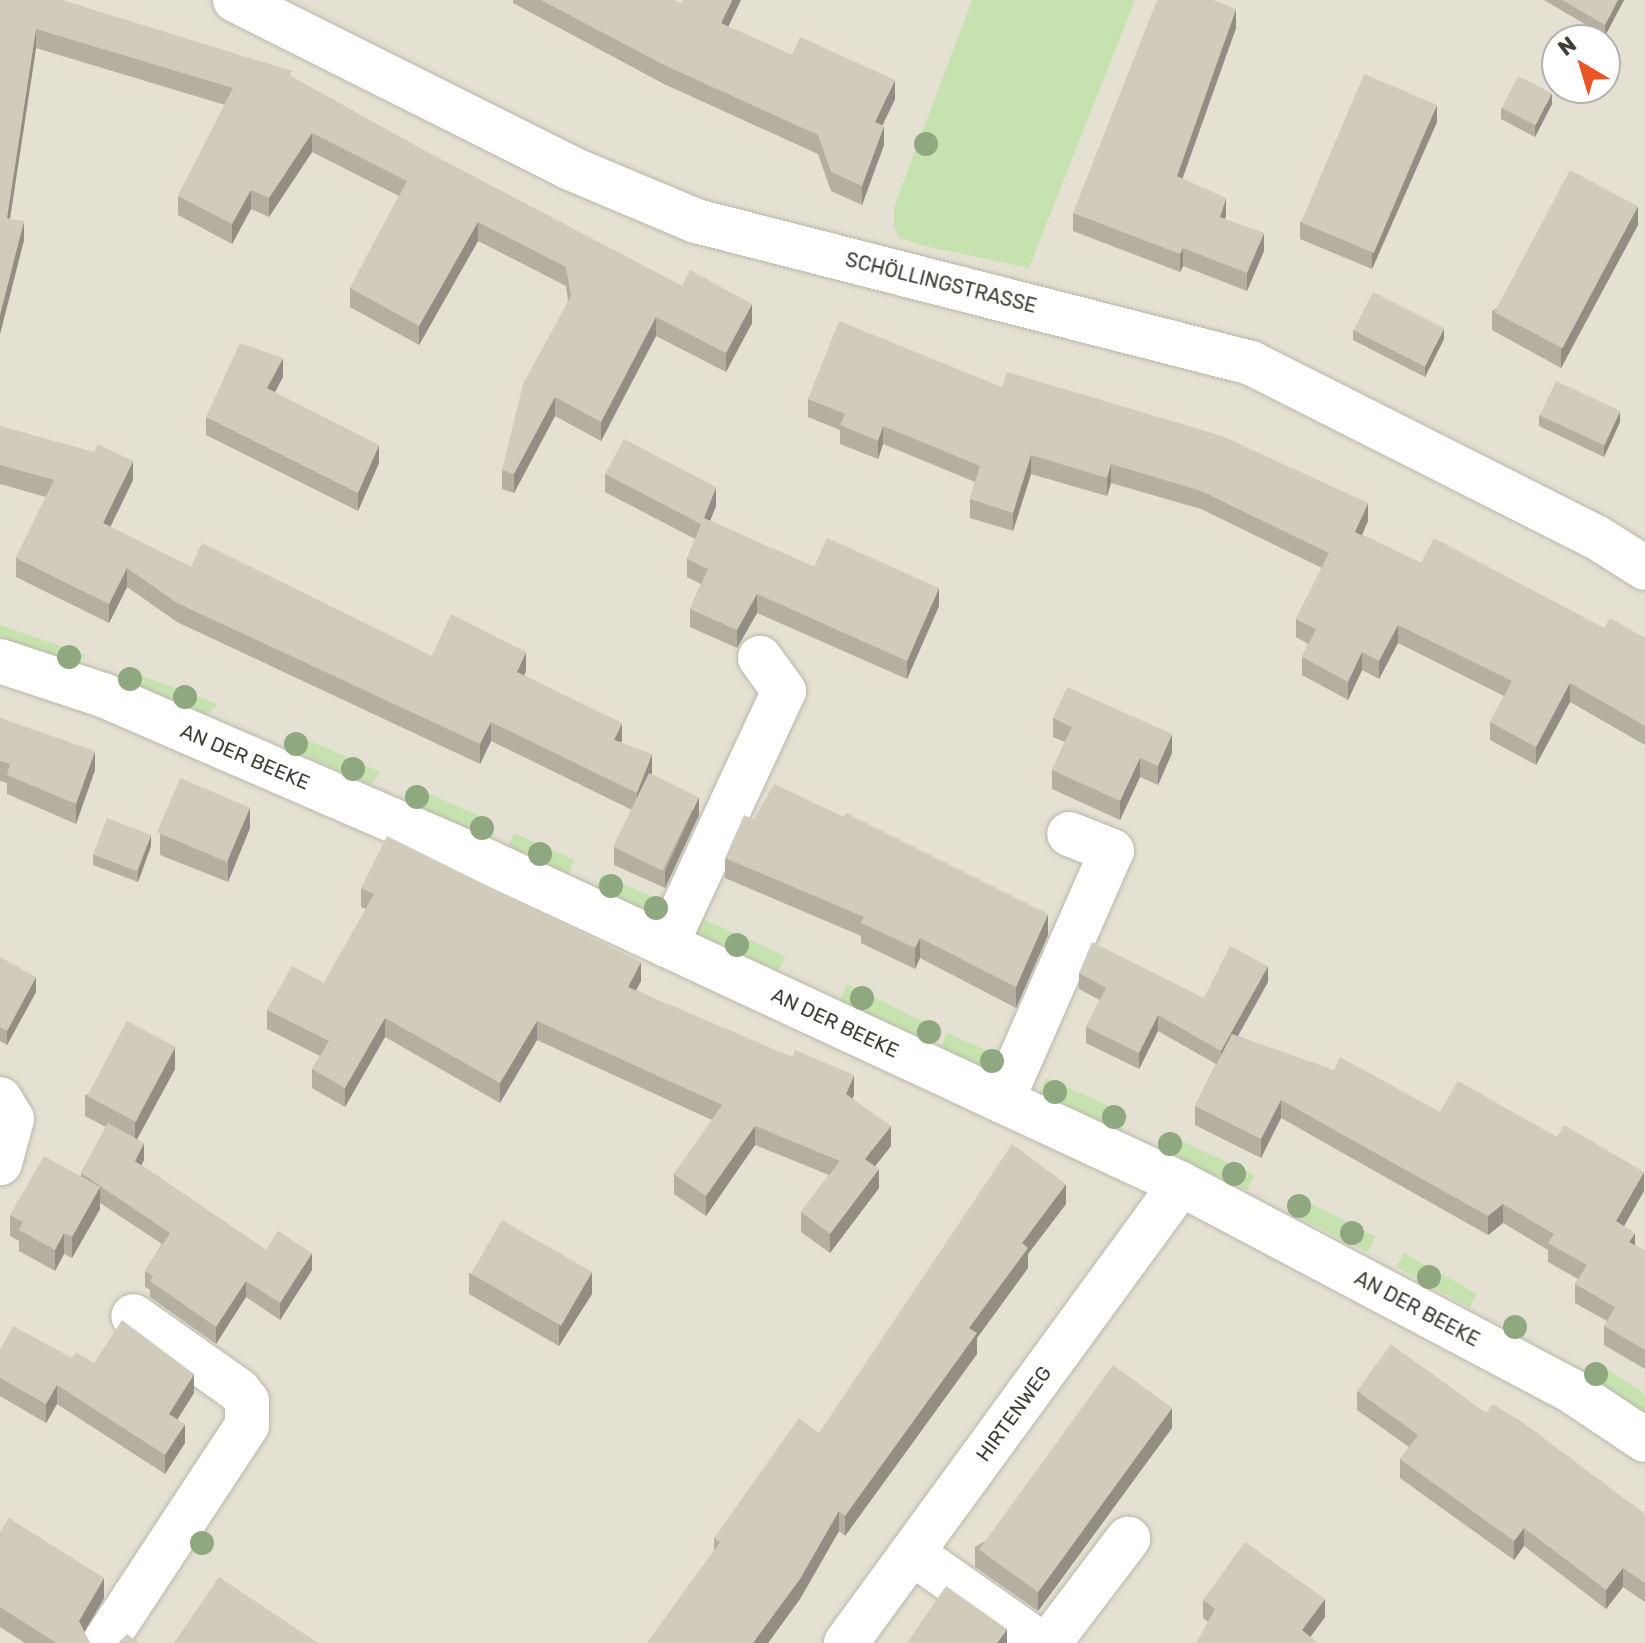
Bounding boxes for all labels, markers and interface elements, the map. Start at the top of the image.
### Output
north arrow [1541,24,1621,104]
text: N [1553,31,1582,62]
street label: SCHÖLLINGSTRASSE [843,248,1039,318]
street label: AN DER BEEKE [177,719,313,795]
street label: AN DER BEEKE [767,983,903,1063]
street label: AN DER BEEKE [1351,1266,1483,1352]
street label: HIRTENWEG [971,1362,1057,1466]

